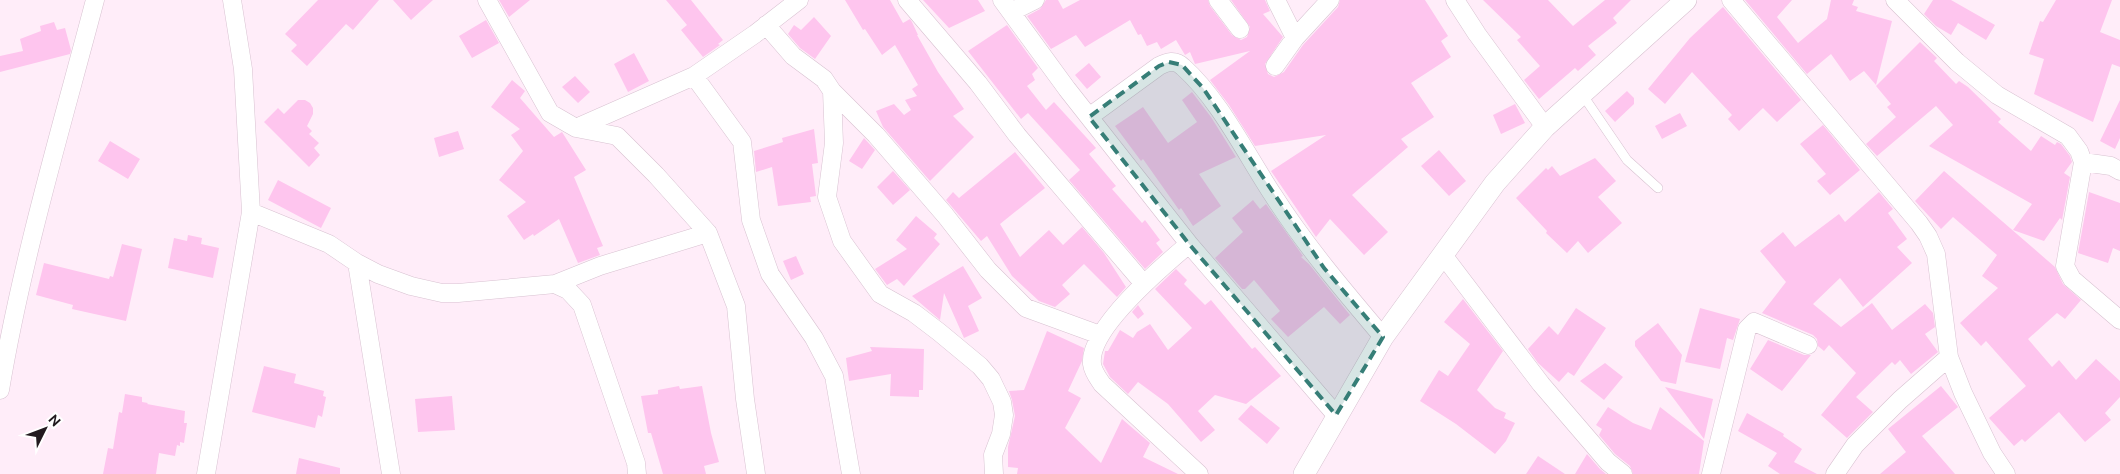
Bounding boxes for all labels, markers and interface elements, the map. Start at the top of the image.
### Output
north arrow [20,404,70,454]
text: N [45,411,64,430]

